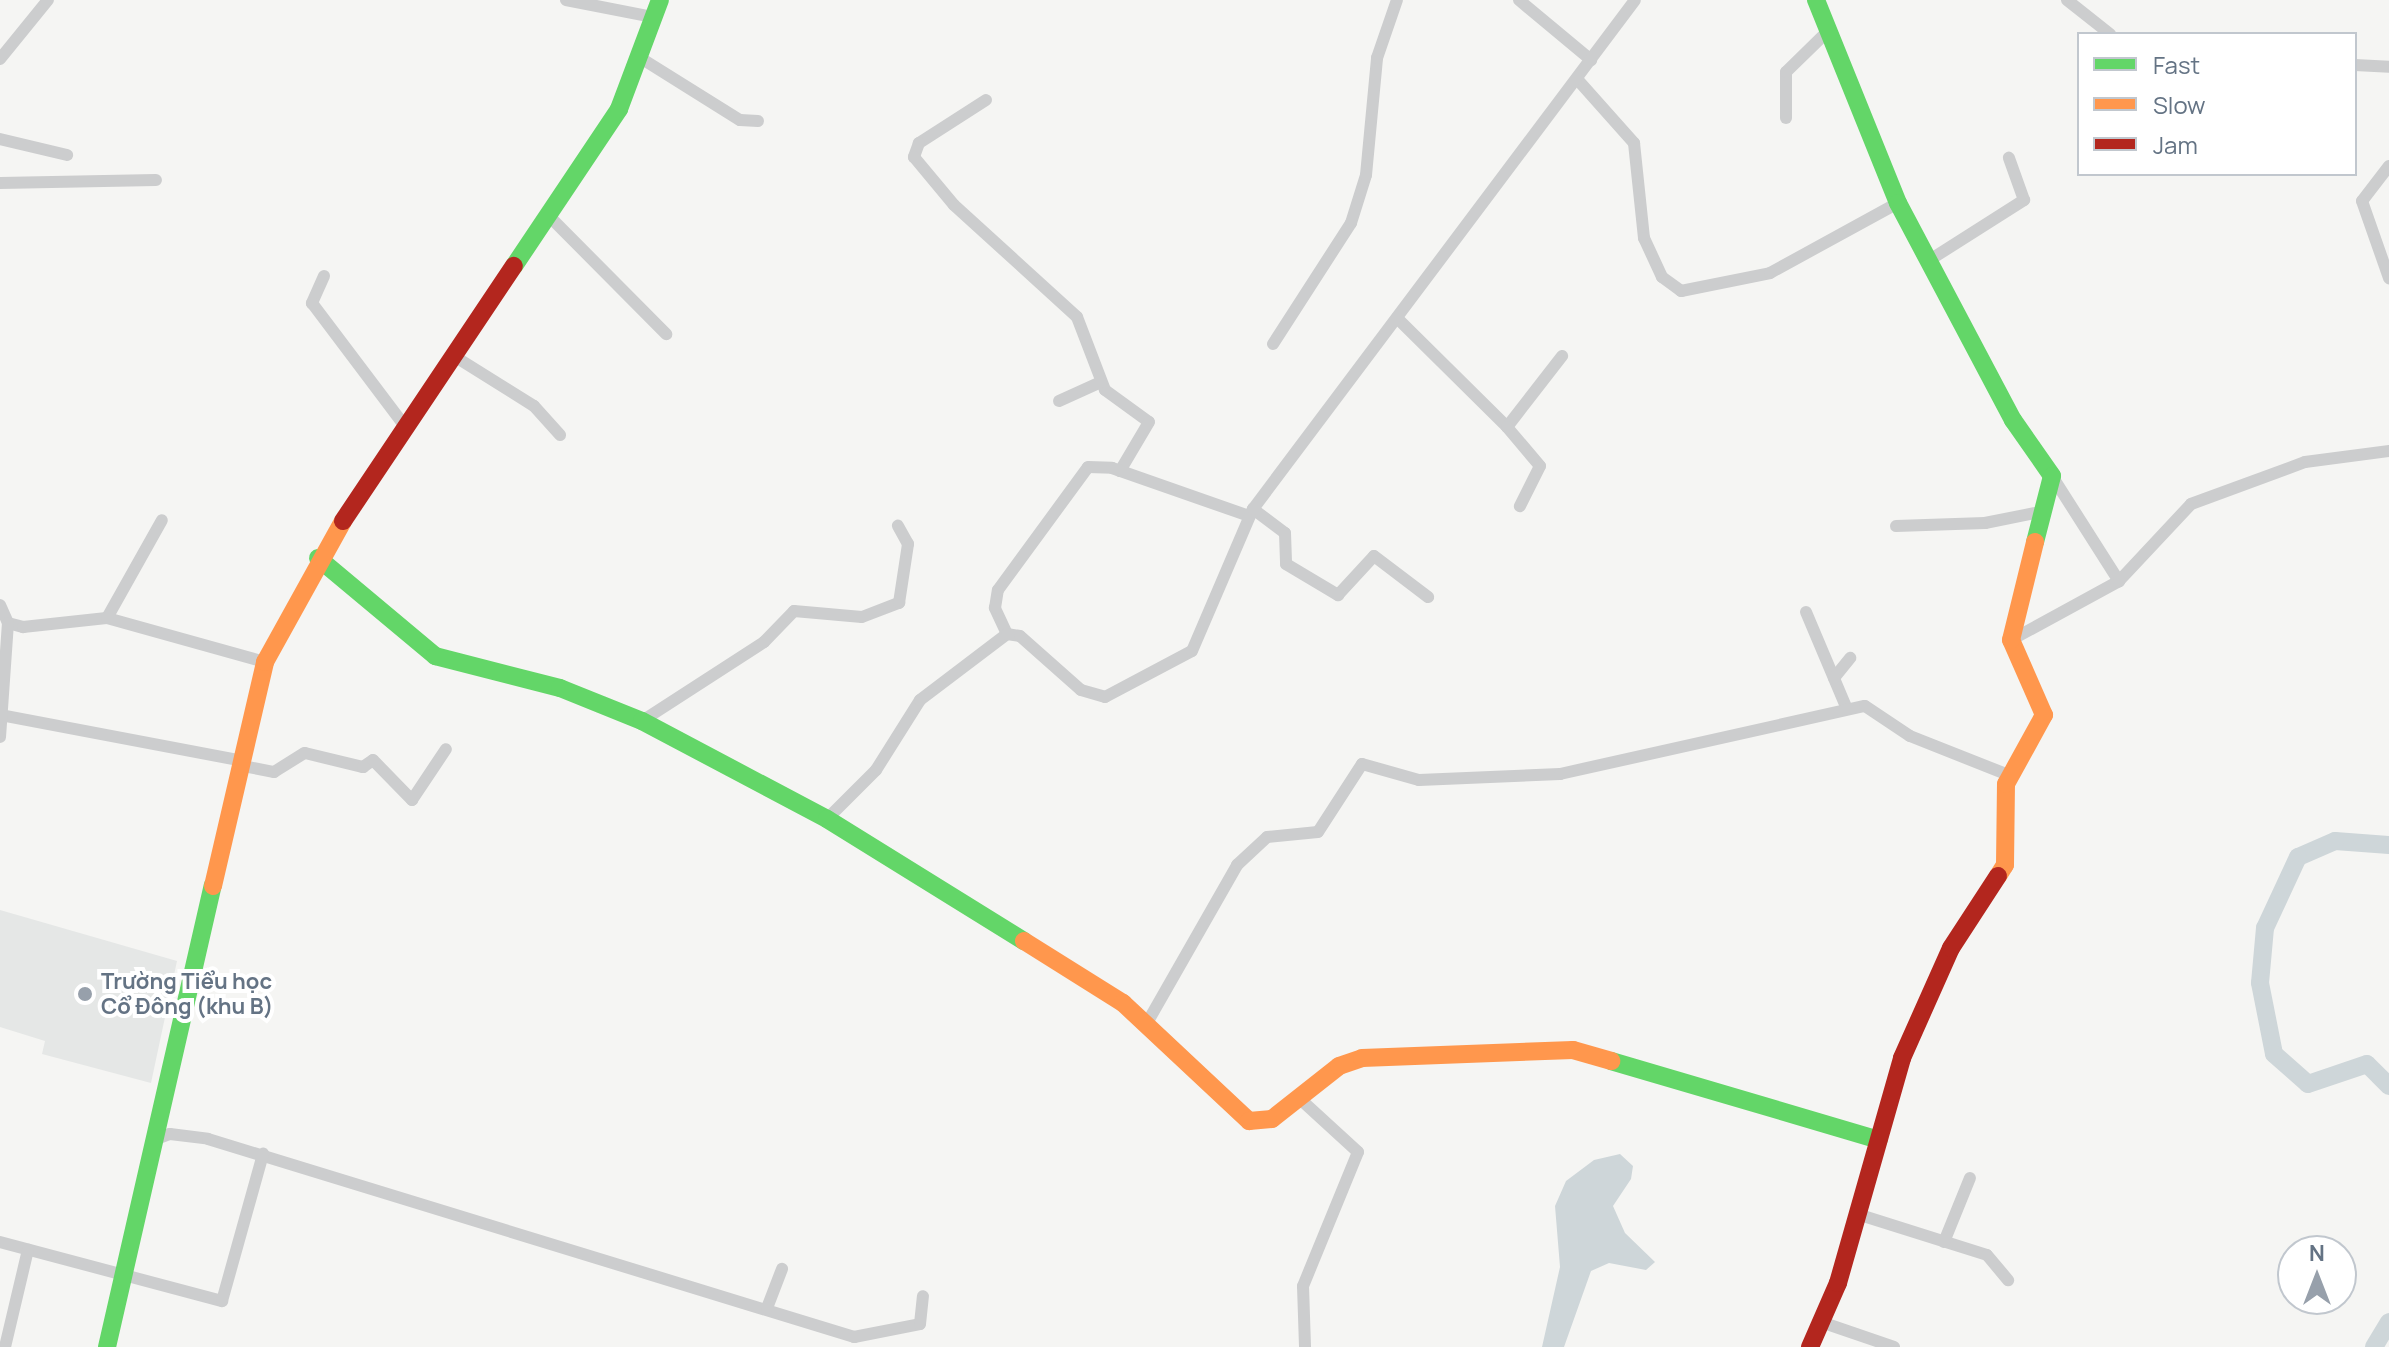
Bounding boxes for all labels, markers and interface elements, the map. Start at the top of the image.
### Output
legend [2077,32,2357,176]
text: Fast [2153,48,2200,81]
text: Slow [2153,88,2206,121]
text: Jam [2153,128,2198,161]
place label: Trường Tiểu học Cổ Đông (khu B) [101,968,274,1020]
marker: Trường Tiểu học Cổ Đông (khu B) [76,985,94,1003]
north arrow [2277,1235,2357,1315]
text: N [2309,1238,2325,1268]

